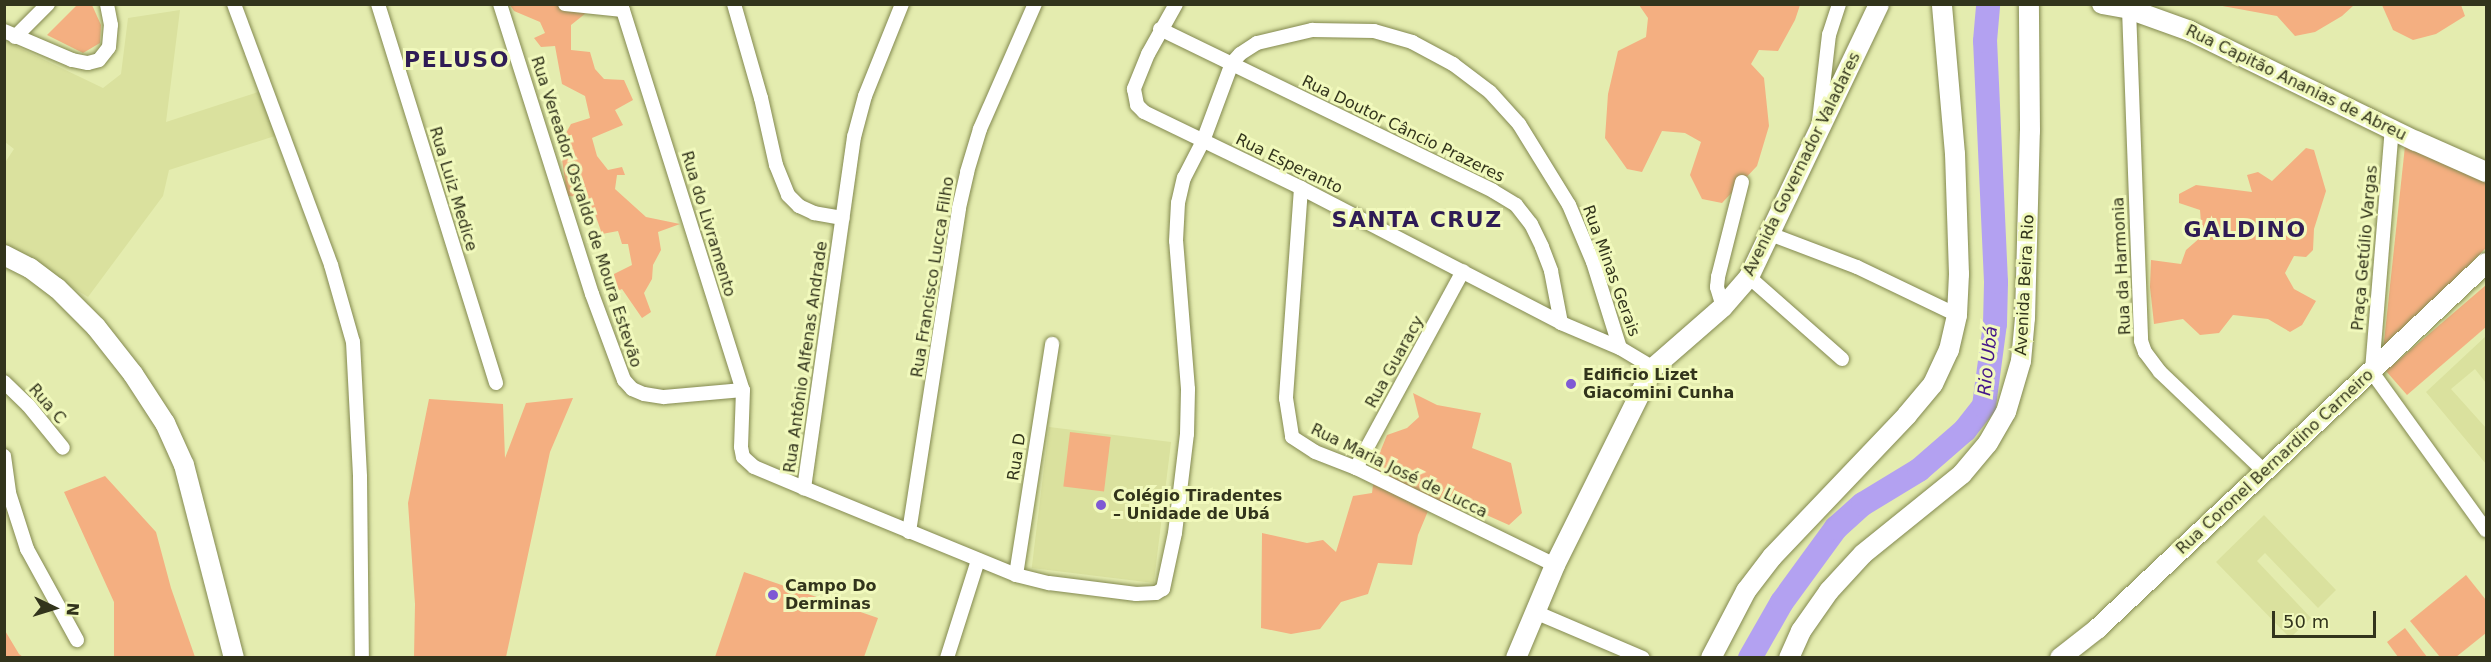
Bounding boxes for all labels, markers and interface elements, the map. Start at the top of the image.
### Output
street label: Rua Capitão Ananias de Abreu [2183,21,2409,145]
district label: PELUSO [404,47,510,73]
street label: Avenida Governador Valadares [1739,49,1865,279]
street label: Rua Vereador Osvaldo de Moura Estevão [526,54,646,370]
street label: Rua Doutor Câncio Prazeres [1299,71,1507,187]
street label: Rua Luiz Medice [425,125,481,253]
street label: Rua Esperanto [1232,130,1346,198]
street label: Rua do Livramento [677,149,739,299]
street label: Praça Getúlio Vargas [2348,164,2382,332]
street label: Rua Francisco Lucca Filho [908,175,958,379]
street label: Rua da Harmonia [2109,196,2135,336]
street label: Rua Minas Gerais [1578,203,1644,339]
district label: SANTA CRUZ [1331,207,1503,233]
street label: Avenida Beira Rio [2012,214,2038,356]
district label: GALDINO [2183,217,2307,243]
street label: Rua Antônio Alfenas Andrade [780,240,832,474]
street label: Rua Guaracy [1362,313,1428,411]
water label: Rio Ubá [1974,325,2002,397]
place label: Edificio Lizet Giacomini Cunha [1583,365,1734,403]
street label: Rua Coronel Bernardino Carneiro [2172,365,2378,559]
marker: Edificio Lizet Giacomini Cunha [1564,377,1578,391]
street label: Rua C [24,380,70,428]
street label: Rua Maria José de Lucca [1308,420,1490,522]
street label: Rua D [1004,432,1030,482]
place label: Colégio Tiradentes – Unidade de Ubá [1113,486,1282,524]
marker: Colégio Tiradentes – Unidade de Ubá [1094,498,1108,512]
place label: Campo Do Derminas [785,576,876,614]
north arrow [24,578,84,638]
marker: Campo Do Derminas [766,588,780,602]
scale bar [2275,599,2378,637]
text: N [63,602,82,617]
text: 50 m [2283,611,2329,632]

